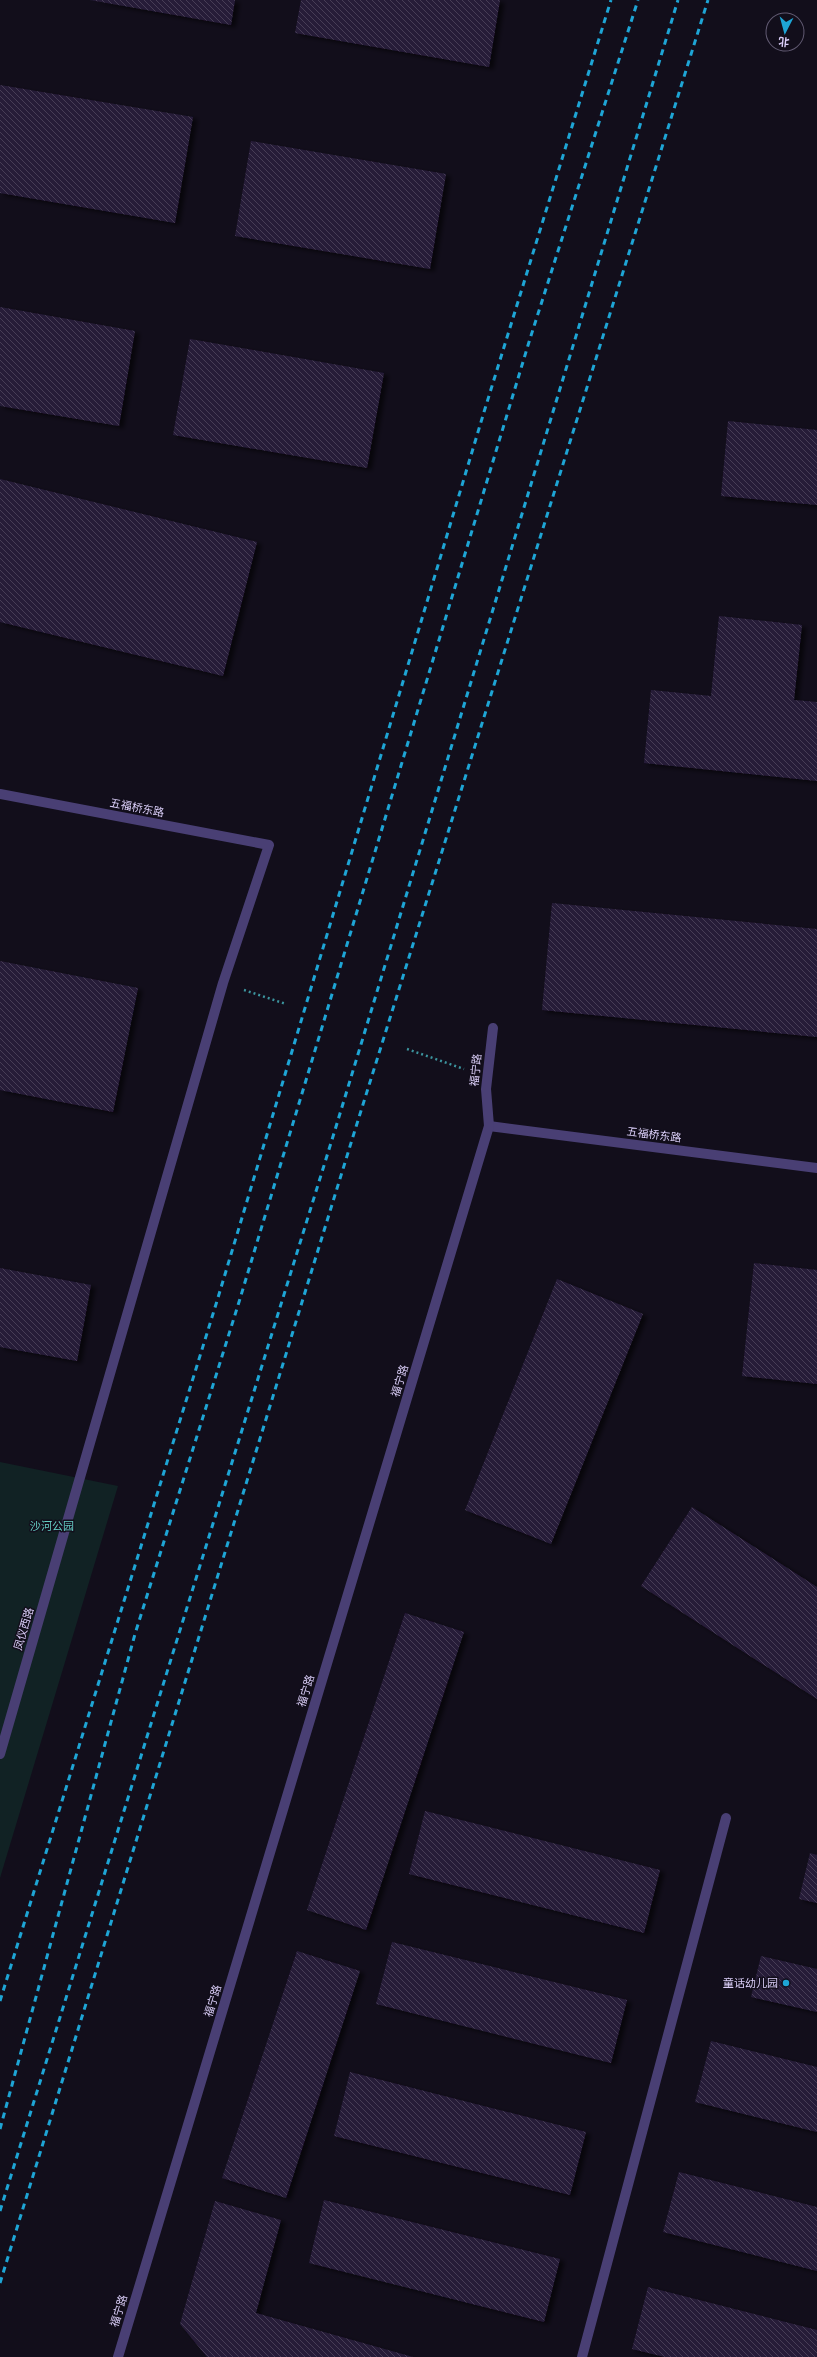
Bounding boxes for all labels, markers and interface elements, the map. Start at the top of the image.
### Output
north arrow [765,12,805,52]
text: 北 [778,34,790,48]
street label: 五福桥东路 [109,796,165,820]
street label: 福宁路 [468,1053,484,1087]
street label: 五福桥东路 [626,1125,682,1145]
street label: 福宁路 [389,1363,411,1399]
park label: 沙河公园 [30,1520,74,1533]
street label: 凤仪西路 [12,1606,36,1652]
street label: 福宁路 [295,1673,317,1709]
place label: 童话幼儿园 [723,1977,778,1990]
marker: 童话幼儿园 [781,1978,791,1988]
street label: 福宁路 [202,1983,224,2019]
street label: 福宁路 [108,2293,130,2329]

